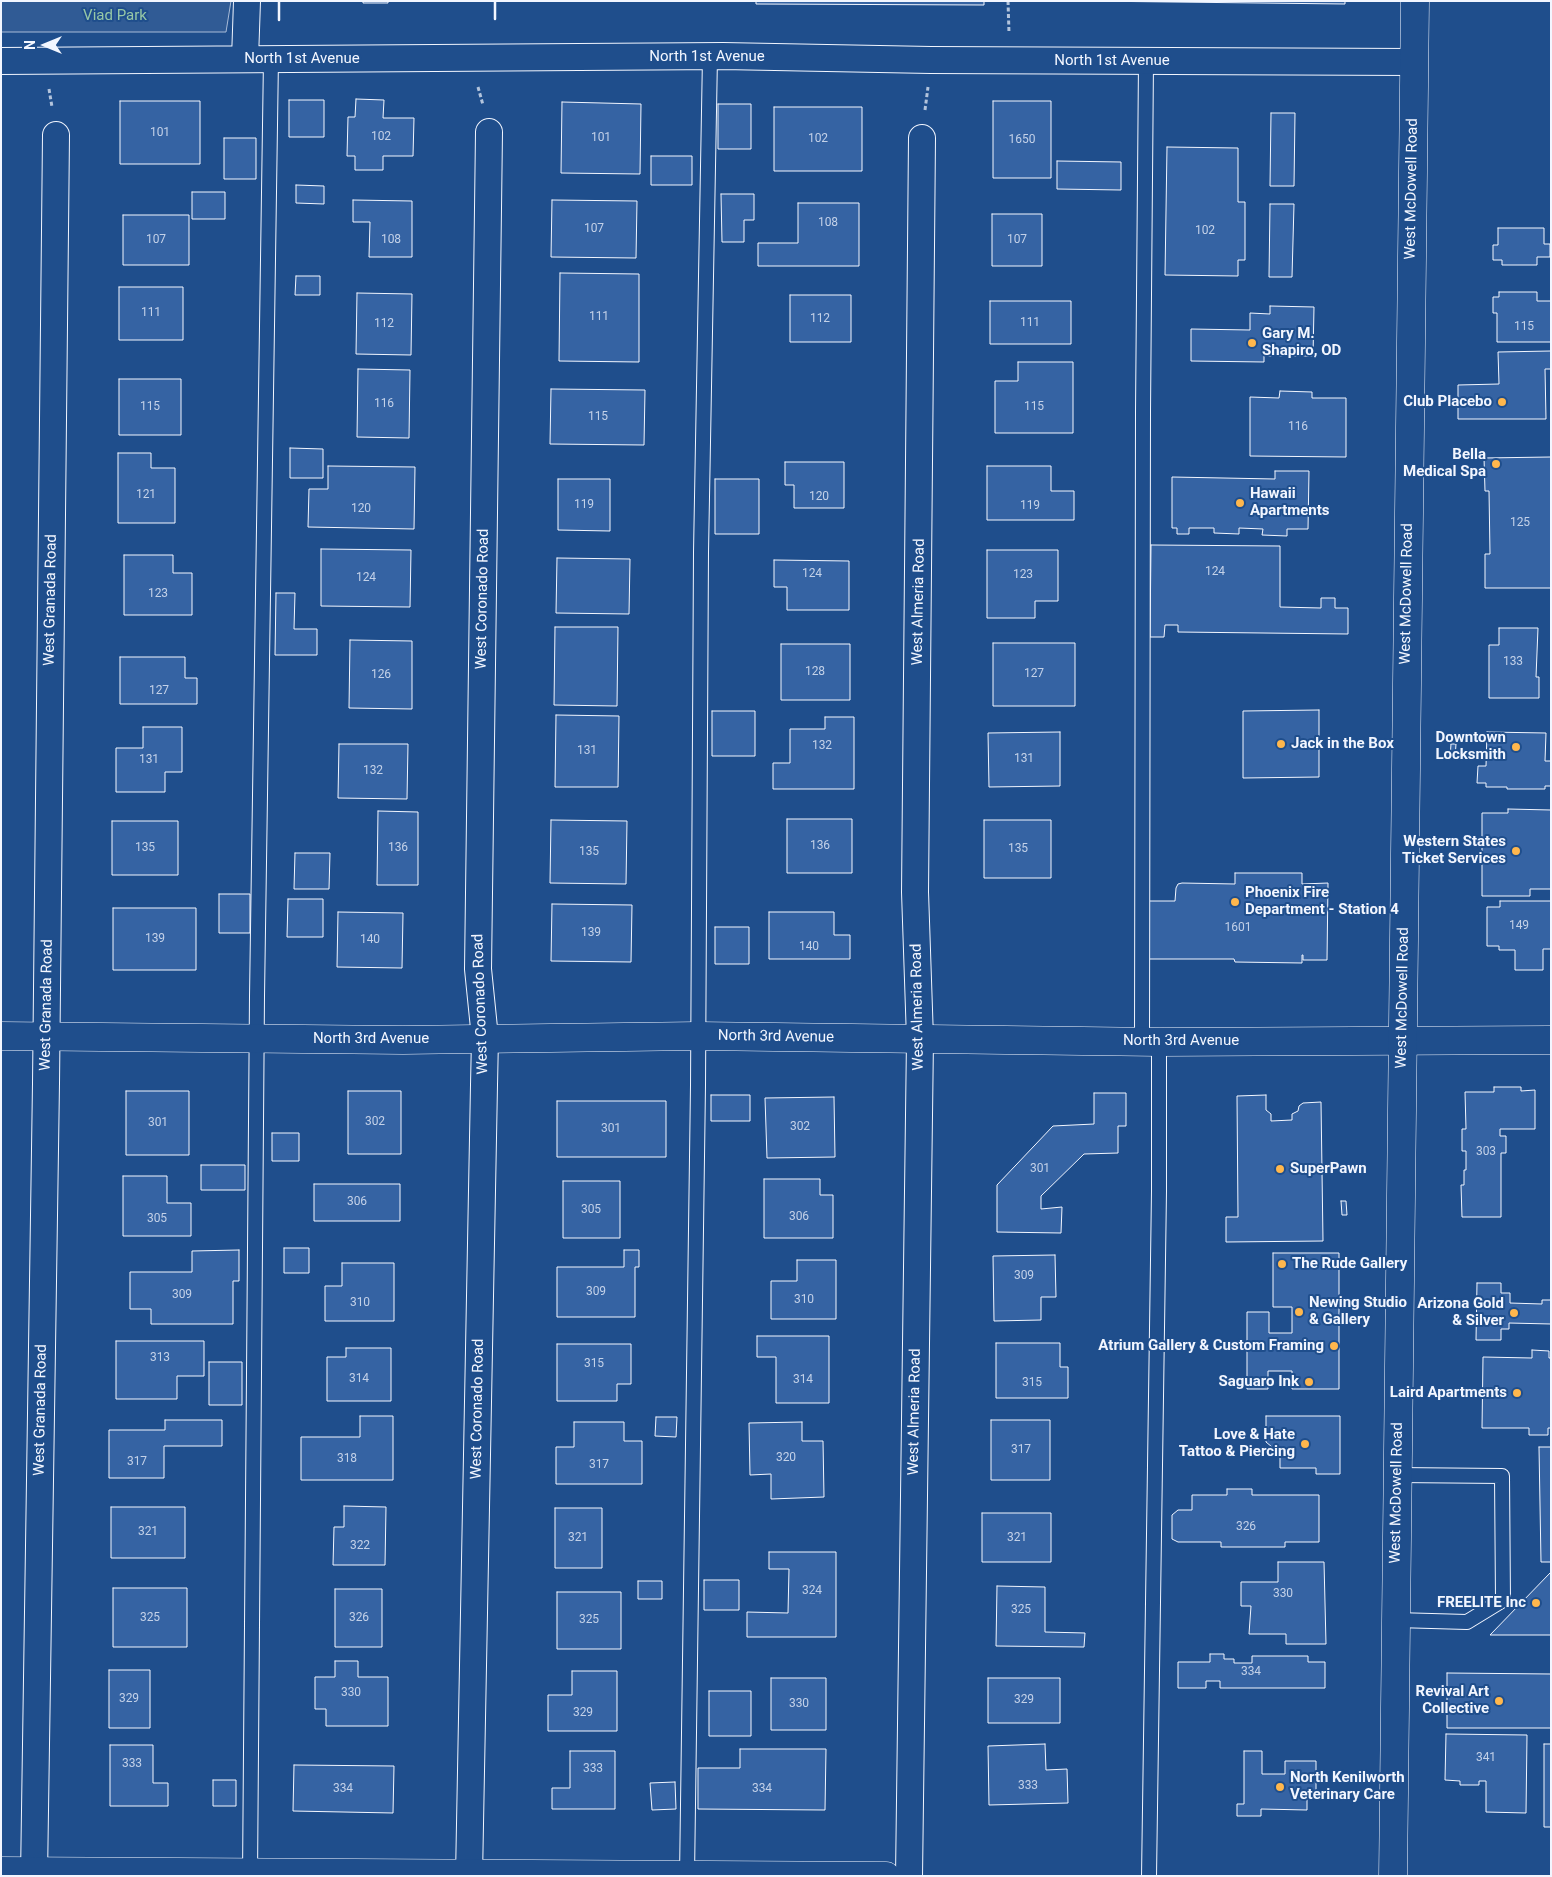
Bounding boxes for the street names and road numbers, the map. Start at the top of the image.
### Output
street label: North 1st Avenue [649,48,765,66]
street label: North 1st Avenue [244,50,360,68]
street label: North 1st Avenue [1054,52,1170,70]
street label: West McDowell Road [1402,118,1422,260]
street label: West McDowell Road [1397,523,1417,665]
street label: West Coronado Road [473,528,493,670]
street label: West Granada Road [41,534,61,666]
street label: West Almeria Road [909,538,929,666]
street label: West McDowell Road [1393,927,1413,1069]
street label: West Coronado Road [470,933,492,1075]
street label: West Granada Road [37,939,57,1071]
street label: West Almeria Road [908,943,928,1071]
street label: North 3rd Avenue [718,1027,834,1047]
street label: North 3rd Avenue [313,1030,429,1048]
street label: North 3rd Avenue [1123,1032,1239,1050]
street label: West Coronado Road [468,1338,488,1480]
street label: West Granada Road [31,1344,51,1476]
street label: West Almeria Road [905,1348,925,1476]
street label: West McDowell Road [1387,1422,1407,1564]

